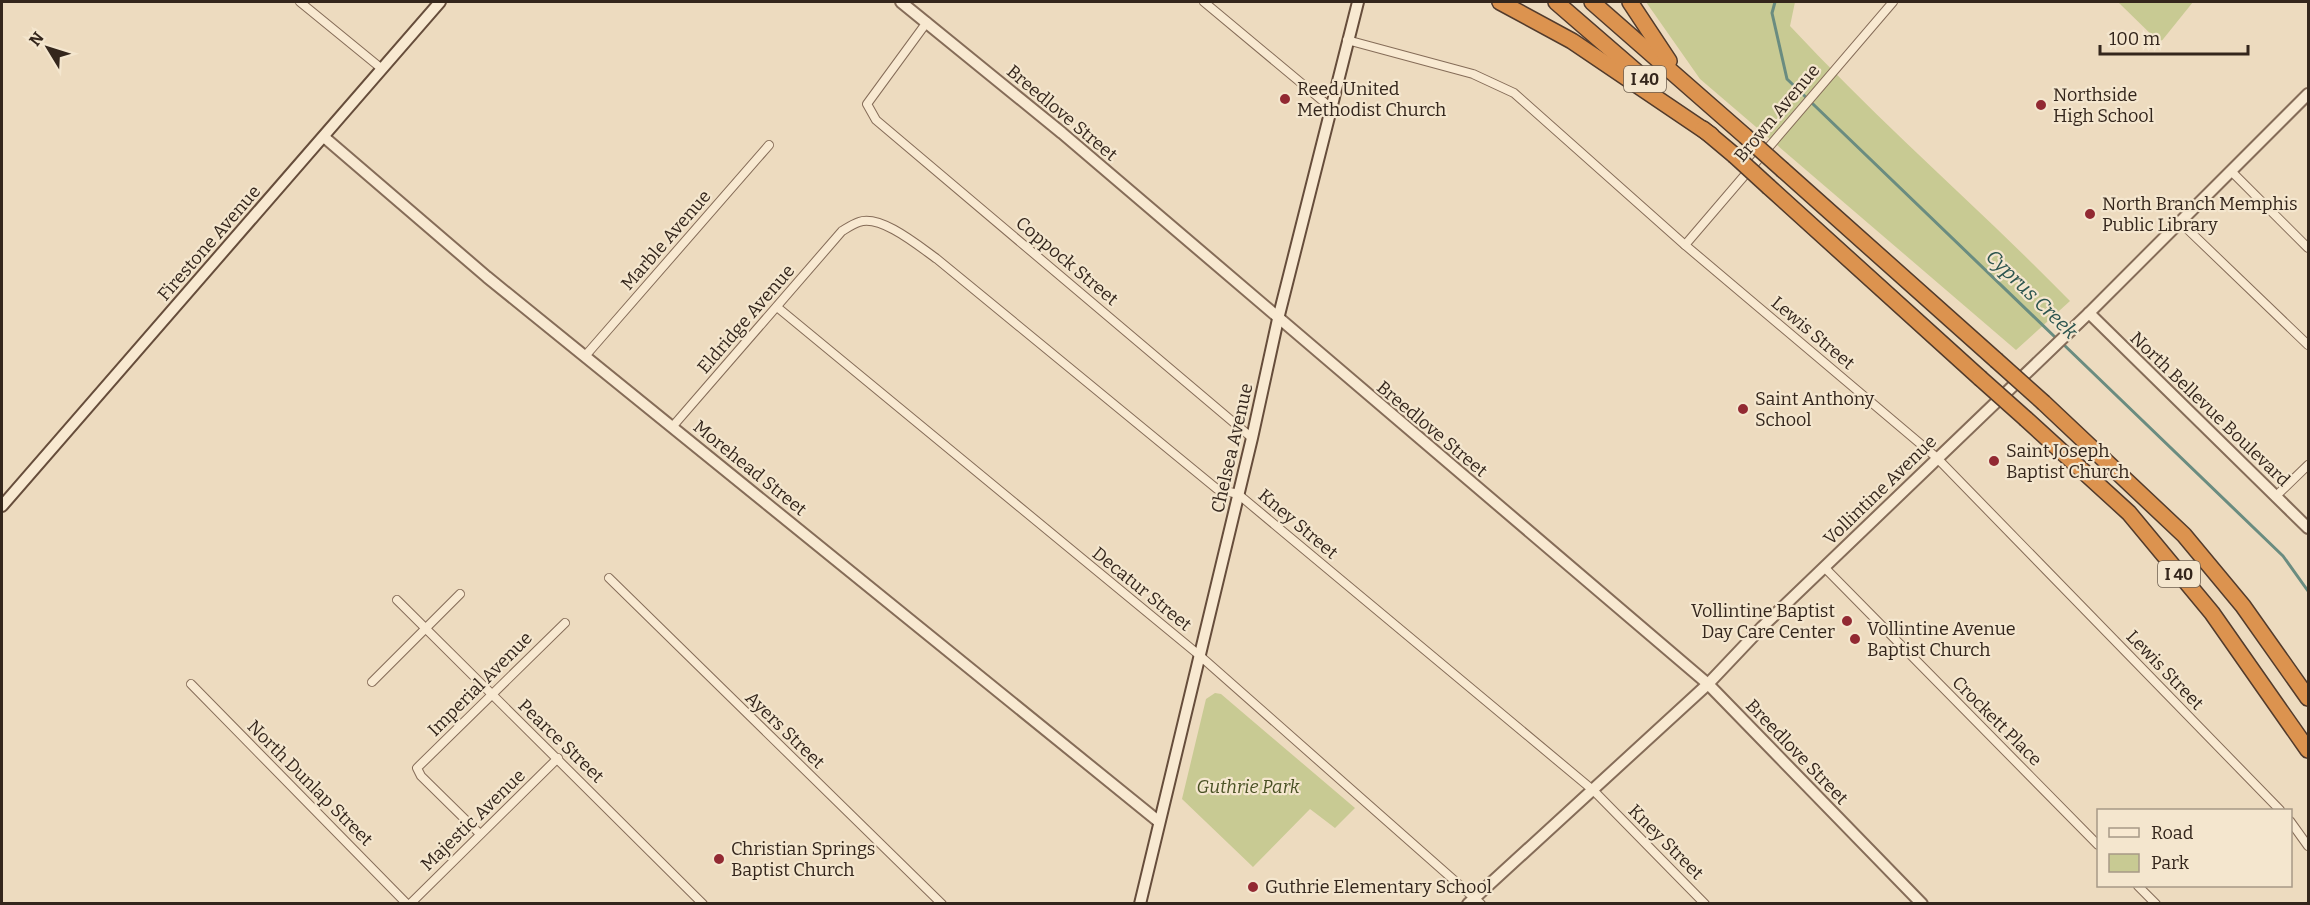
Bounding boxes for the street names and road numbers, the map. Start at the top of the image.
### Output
street label: Brown Avenue [1730,59,1824,167]
street label: Breedlove Street [1002,60,1122,166]
road number: I 40 [1624,66,1666,92]
street label: Firestone Avenue [153,181,265,305]
street label: Marble Avenue [617,185,715,295]
street label: Coppock Street [1011,212,1123,310]
street label: Eldridge Avenue [693,260,799,378]
street label: Lewis Street [1767,292,1859,374]
street label: North Bellevue Boulevard [2126,327,2295,491]
street label: Breedlove Street [1372,376,1492,482]
street label: Chelsea Avenue [1206,381,1258,515]
street label: Morehead Street [689,416,811,521]
street label: Vollintine Avenue [1819,430,1941,550]
street label: Kney Street [1254,484,1343,564]
street label: Decatur Street [1088,542,1196,636]
road number: I 40 [2158,561,2200,587]
street label: Lewis Street [2122,626,2209,715]
street label: Imperial Avenue [423,627,537,741]
street label: Crockett Place [1948,672,2046,770]
street label: Ayers Street [741,687,829,774]
street label: Pearce Street [513,695,609,788]
street label: Breedlove Street [1741,695,1853,810]
street label: North Dunlap Street [243,716,378,851]
street label: Majestic Avenue [416,765,530,875]
street label: Kney Street [1624,800,1709,885]

